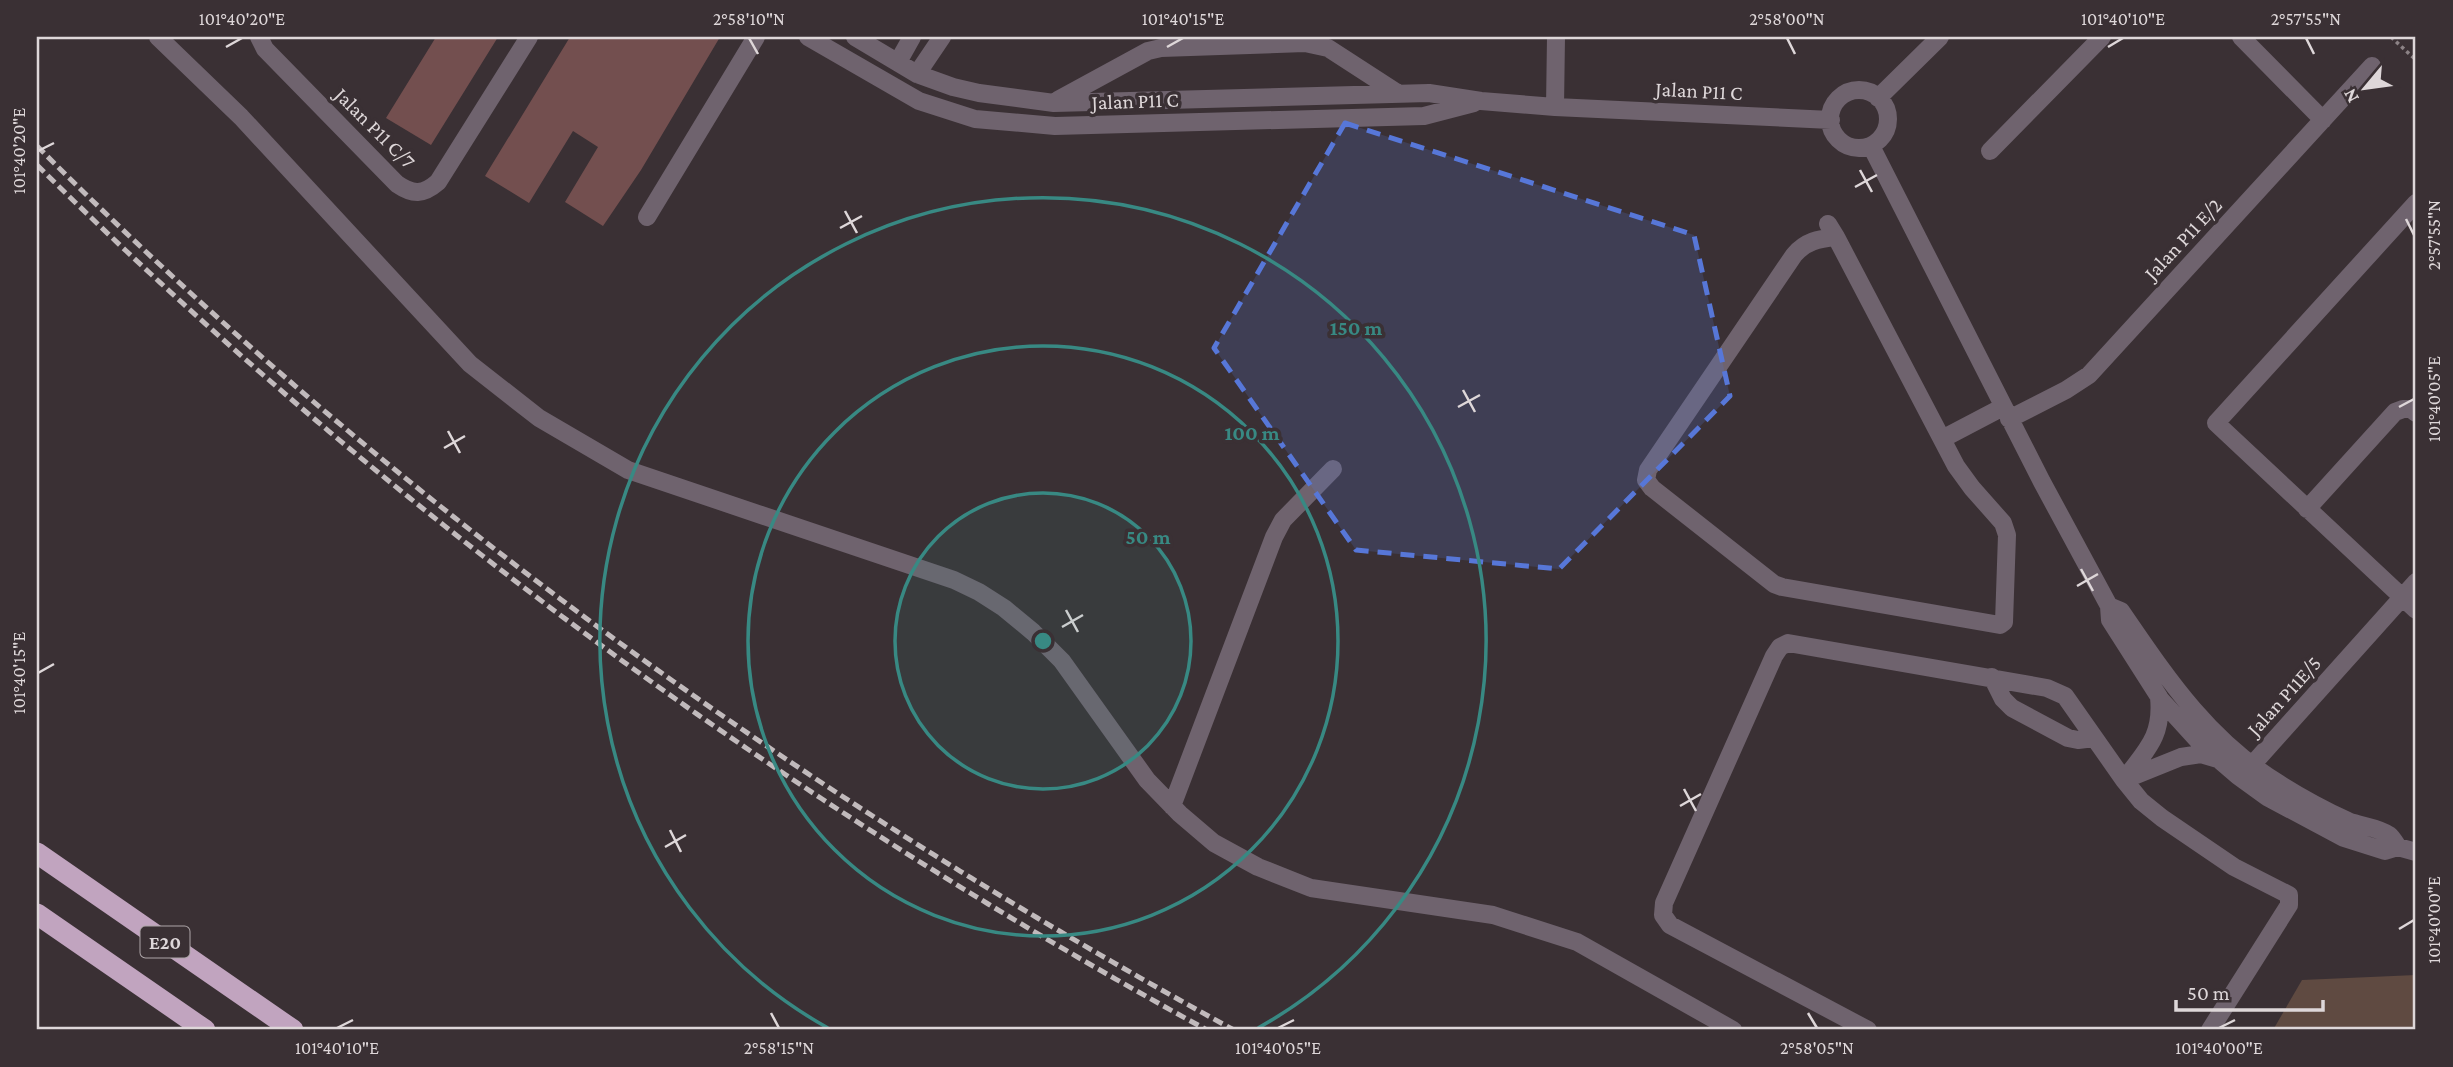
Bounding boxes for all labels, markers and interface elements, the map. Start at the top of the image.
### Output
text: 101°40'20"E [199,9,285,29]
text: 2°58'10"N [713,9,785,29]
text: 101°40'15"E [1142,9,1224,29]
text: 2°58'00"N [1749,9,1825,29]
text: 101°40'10"E [2081,9,2165,29]
text: 2°57'55"N [2271,9,2341,29]
north arrow [2330,52,2400,122]
street label: Jalan P11 C [1653,77,1743,105]
street label: Jalan P11 C/7 [328,81,421,174]
text: N [2338,85,2363,107]
street label: Jalan P11 C [1089,87,1179,115]
text: 101°40'20"E [9,108,29,194]
street label: Jalan P11 E/2 [2138,193,2227,286]
text: 2°57'55"N [2424,200,2444,270]
text: 150 m [1330,316,1383,340]
text: 101°40'05"E [2424,356,2444,442]
text: 100 m [1224,421,1280,445]
text: 50 m [1126,525,1171,549]
centre of rings [1031,629,1055,653]
text: 101°40'15"E [9,632,29,714]
street label: Jalan P11E/5 [2241,651,2326,742]
text: 101°40'00"E [2424,876,2444,964]
road number: E20 [140,926,190,958]
scale bar [2176,969,2324,1013]
text: 50 m [2187,981,2230,1005]
text: 101°40'10"E [295,1038,379,1058]
text: 2°58'15"N [744,1038,814,1058]
text: 101°40'05"E [1235,1038,1321,1058]
text: 2°58'05"N [1780,1038,1854,1058]
text: 101°40'00"E [2175,1038,2263,1058]

